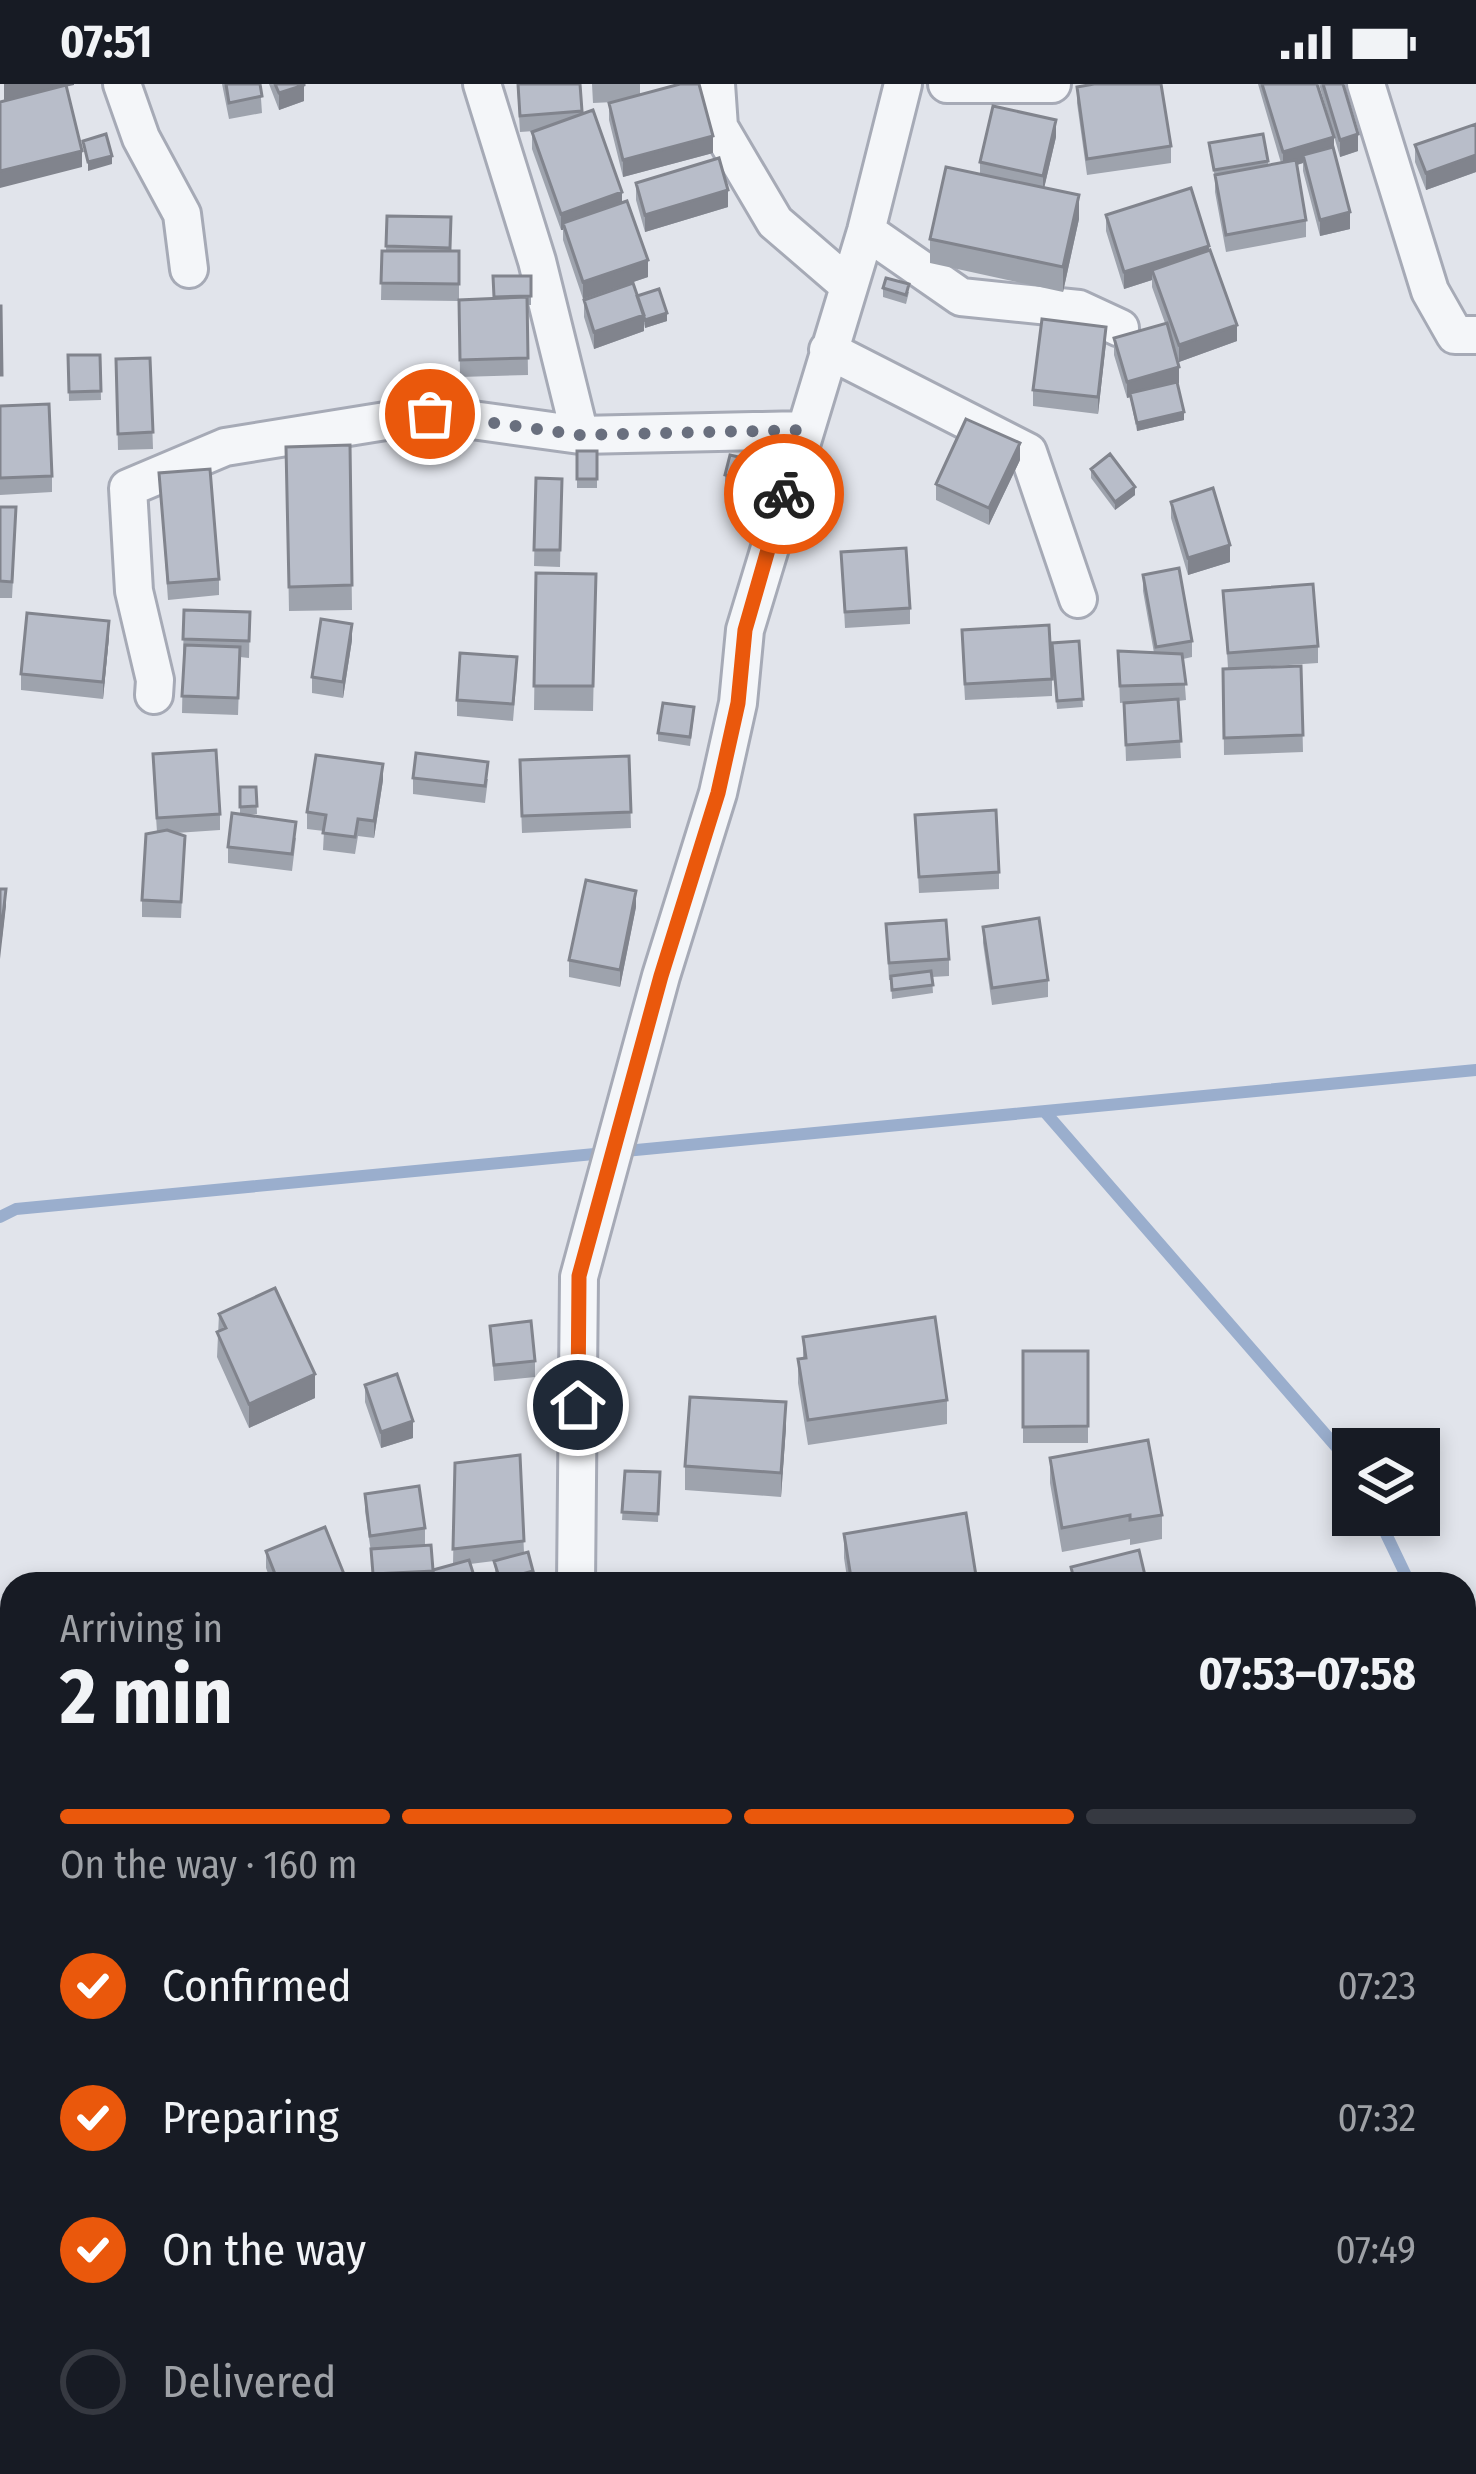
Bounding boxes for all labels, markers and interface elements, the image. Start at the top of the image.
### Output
text: 07:51 [60,15,152,69]
pin [379,363,481,465]
icon: bag [397,381,463,447]
courier [724,434,844,554]
icon: bike [751,461,817,527]
pin [527,1354,629,1456]
icon: home [545,1372,611,1438]
map controls [1332,1428,1440,1536]
button: layers [1332,1428,1440,1536]
text: Arriving in [60,1606,223,1652]
text: 07:53–07:58 [1199,1647,1416,1701]
text: 2 min [60,1650,233,1744]
text: On the way · 160 m [60,1842,358,1888]
icon: check [60,1953,126,2019]
text: Confirmed [162,1959,352,2013]
text: 07:23 [1338,1963,1416,2009]
icon: check [60,2085,126,2151]
text: Preparing [162,2091,339,2145]
text: 07:32 [1337,2095,1416,2141]
icon: check [60,2217,126,2283]
text: On the way [162,2223,366,2277]
text: 07:49 [1335,2227,1416,2273]
text: Delivered [162,2355,336,2409]

